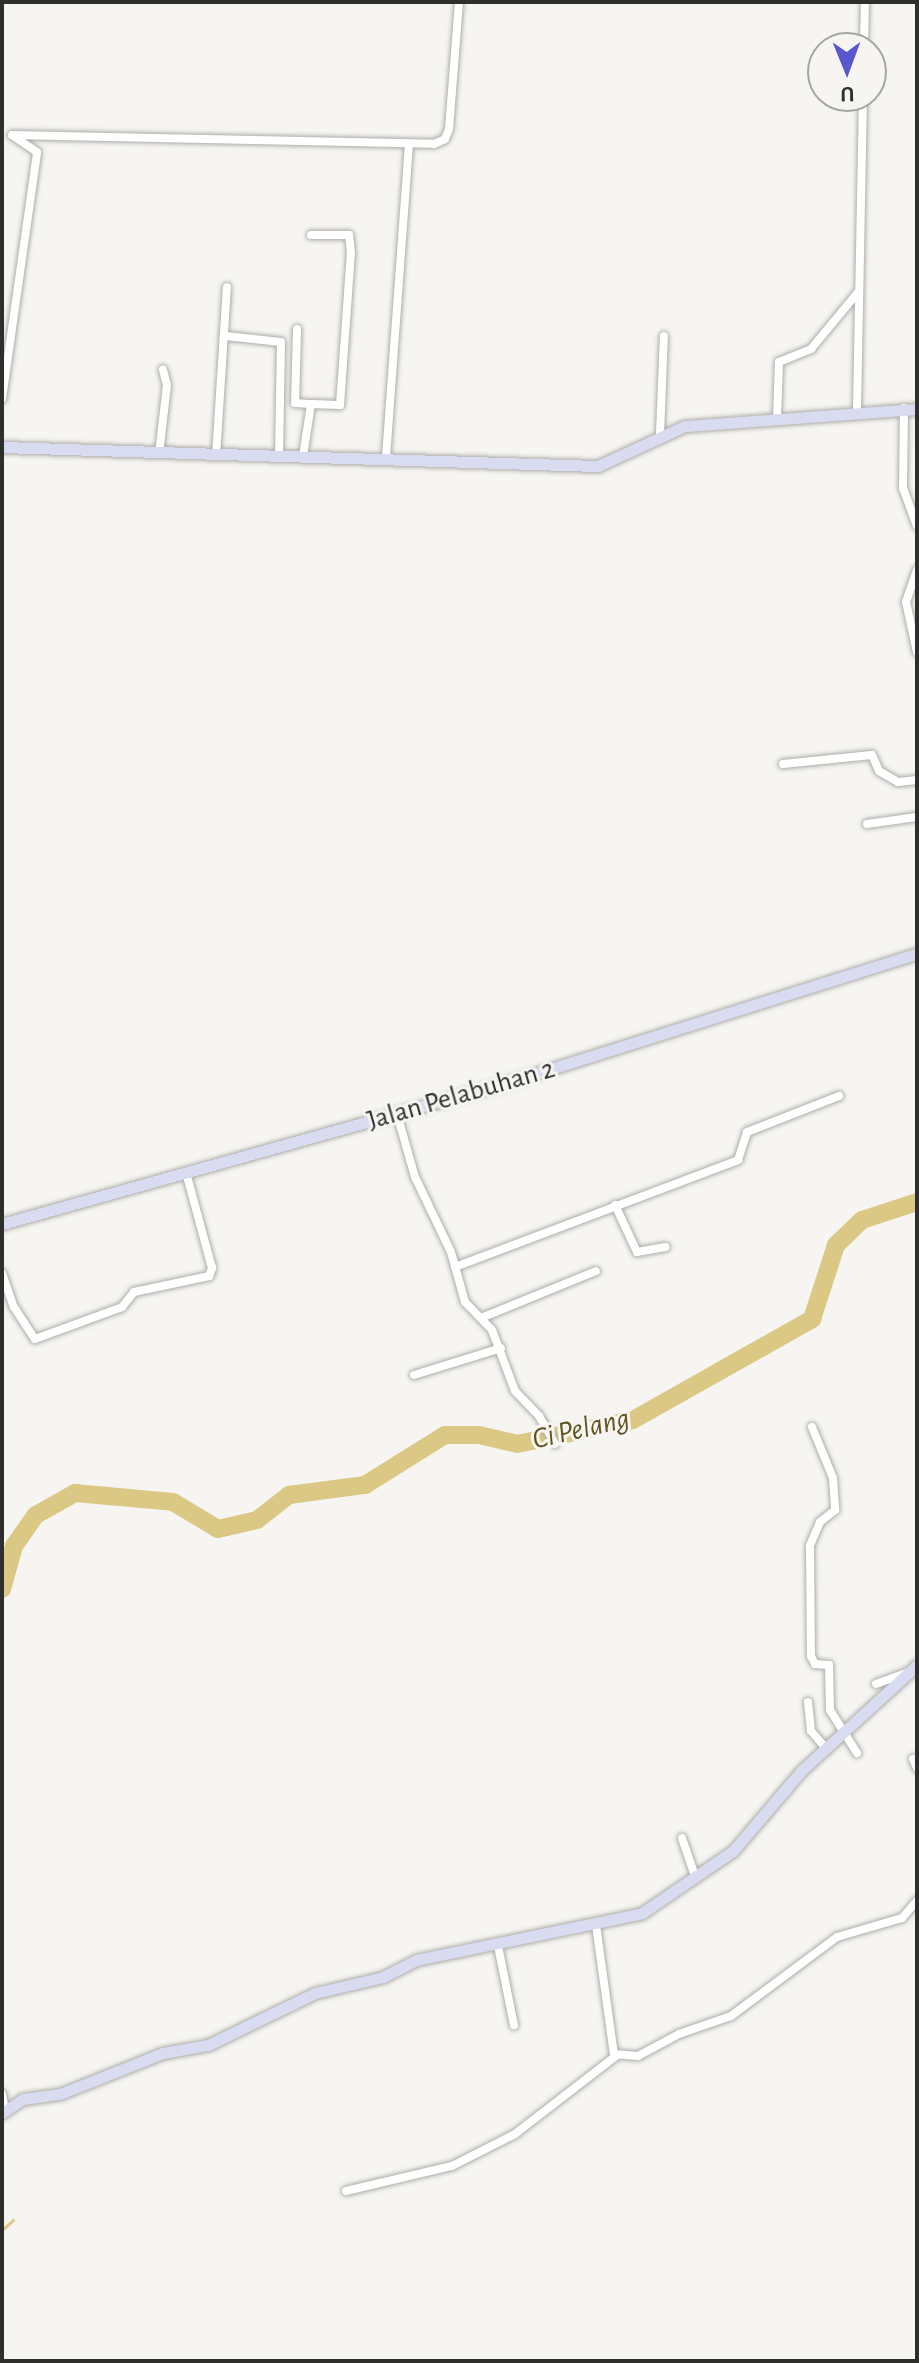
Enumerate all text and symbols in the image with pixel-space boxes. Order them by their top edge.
north arrow [807,32,887,112]
text: U [840,83,855,105]
street label: Jalan Pelabuhan 2 [363,1052,559,1138]
water label: Ci Pelang [529,1400,633,1458]

